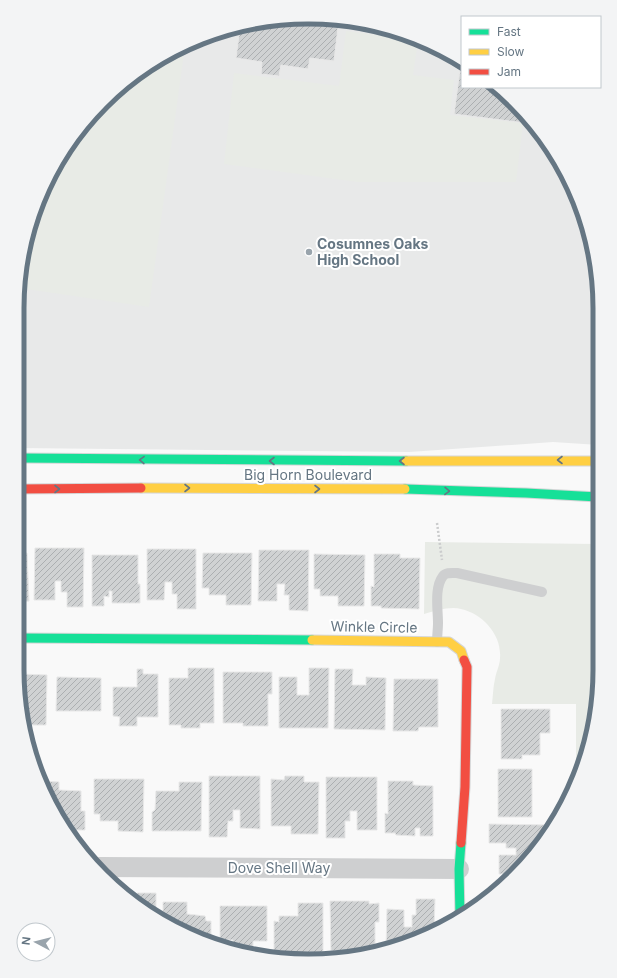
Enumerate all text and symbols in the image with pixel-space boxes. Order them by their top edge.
legend [461,16,601,88]
text: Fast [497,24,521,39]
text: Slow [497,44,525,59]
text: Jam [497,64,521,79]
place label: Cosumnes Oaks High School [317,235,429,268]
marker: Cosumnes Oaks High School [304,247,314,257]
one-way arrow [139,456,145,464]
one-way arrow [557,456,563,464]
one-way arrow [269,457,275,465]
one-way arrow [399,457,405,465]
street label: Big Horn Boulevard [244,466,372,483]
one-way arrow [184,484,190,492]
one-way arrow [54,485,60,493]
one-way arrow [314,485,320,493]
one-way arrow [444,487,450,495]
street label: Winkle Circle [330,617,418,636]
street label: Dove Shell Way [228,859,330,876]
north arrow [16,922,56,962]
text: N [19,936,34,946]

